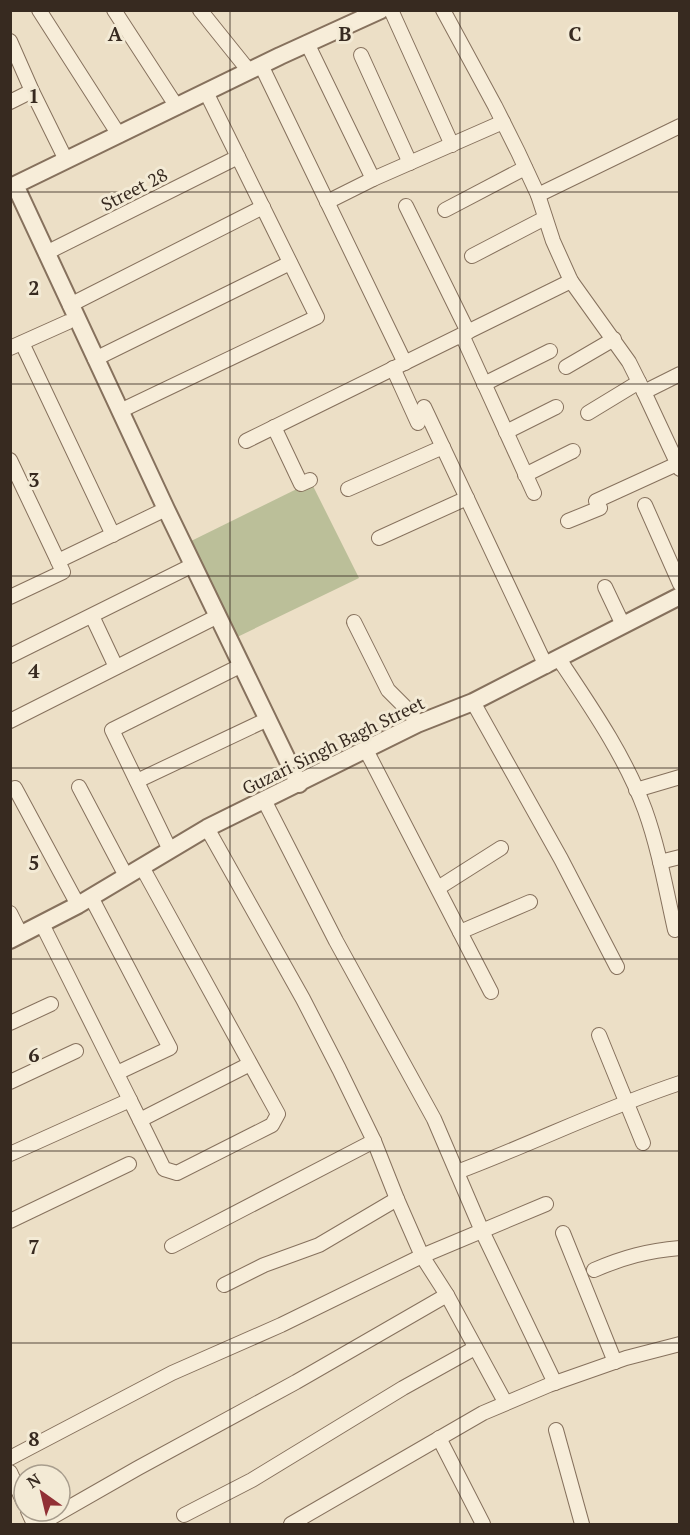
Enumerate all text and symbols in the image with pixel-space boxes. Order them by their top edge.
text: A [108,20,123,47]
text: B [339,20,352,47]
text: C [568,20,582,47]
text: 1 [28,82,40,109]
street label: Street 28 [97,162,171,216]
text: 2 [28,274,40,301]
text: 3 [28,466,40,493]
text: 4 [28,657,40,684]
street label: Guzari Singh Bagh Street [238,690,428,800]
text: 5 [28,849,40,876]
text: 6 [28,1041,40,1068]
text: 7 [28,1233,40,1260]
text: 8 [28,1425,40,1452]
north arrow [12,1463,72,1523]
text: N [22,1468,45,1493]

